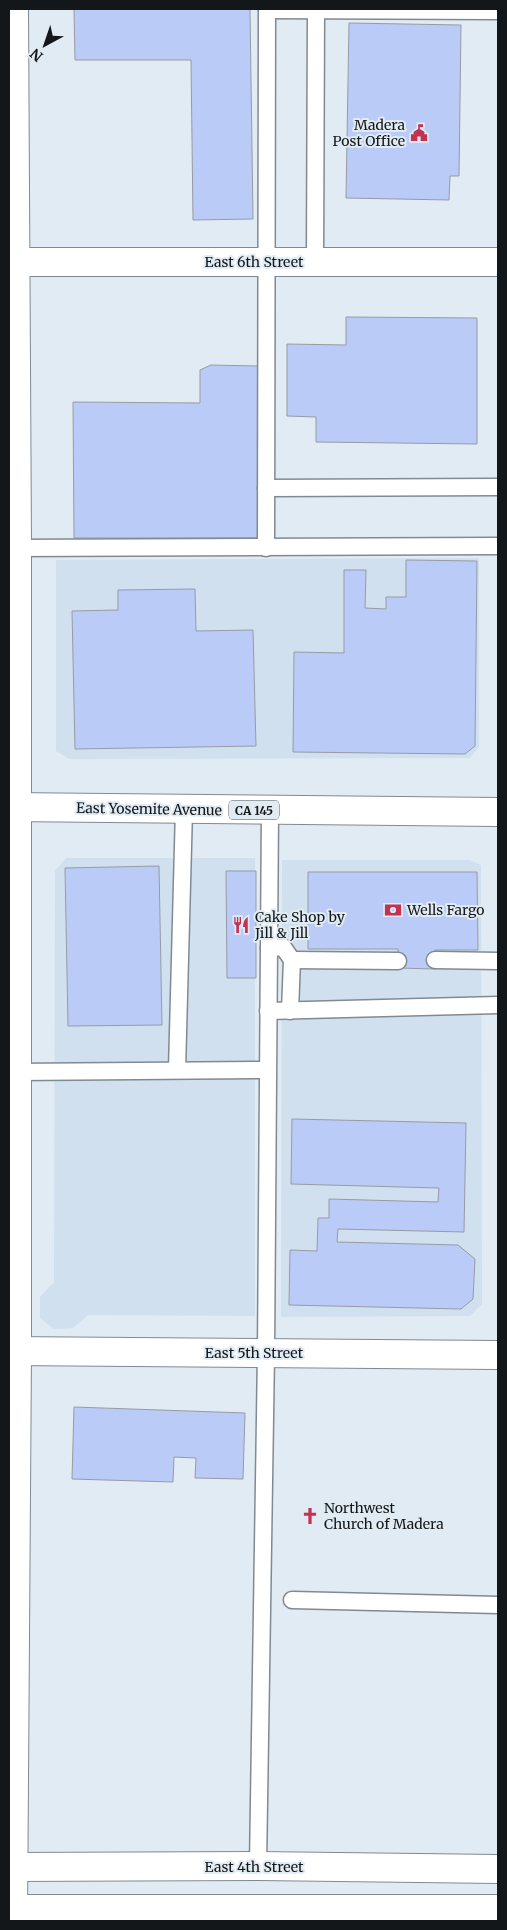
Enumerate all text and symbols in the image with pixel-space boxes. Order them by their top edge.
north arrow [20,20,70,70]
text: N [27,45,47,65]
place label: Madera Post Office [333,116,405,150]
public building icon: Madera Post Office [409,123,429,143]
street label: East 6th Street [205,253,304,271]
street label: East Yosemite Avenue [76,799,222,819]
road number: CA 145 [229,800,279,820]
bank icon: Wells Fargo [383,900,403,920]
place label: Wells Fargo [406,901,484,919]
place label: Cake Shop by Jill & Jill [254,908,346,942]
restaurant icon: Cake Shop by Jill & Jill [231,915,251,935]
street label: East 5th Street [205,1344,304,1362]
place label: Northwest Church of Madera [324,1499,444,1533]
church icon: Northwest Church of Madera [300,1506,320,1526]
street label: East 4th Street [205,1858,304,1876]

